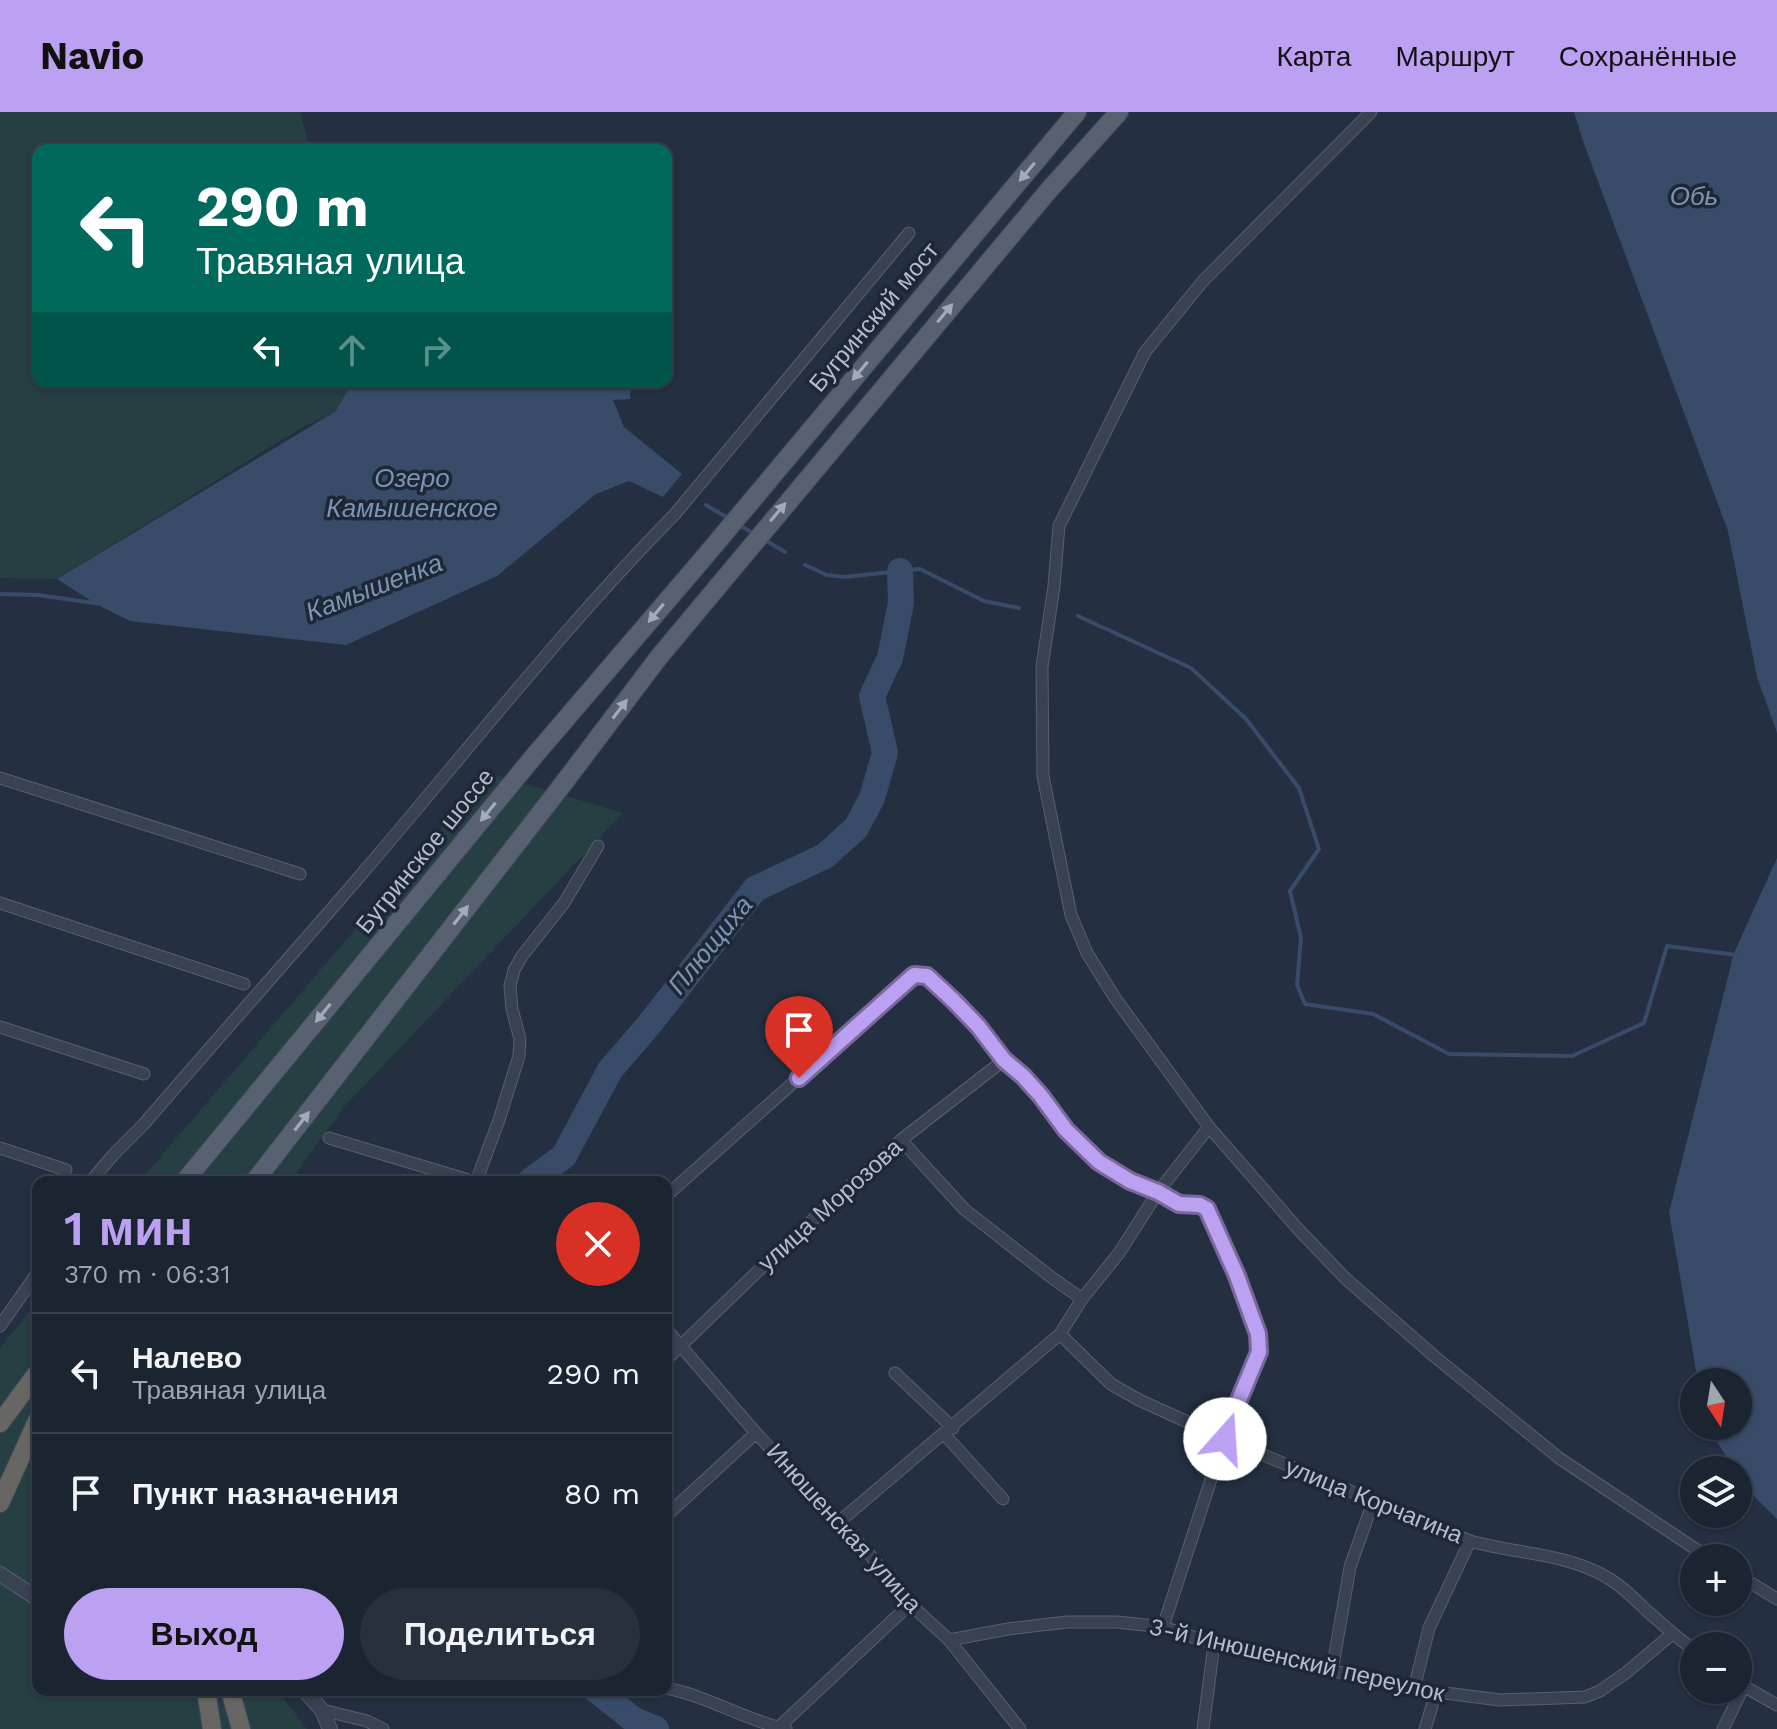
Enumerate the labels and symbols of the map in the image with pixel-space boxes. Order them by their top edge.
one-way arrow [1019,161,1036,181]
water label: Обь [1670,181,1718,211]
street label: Бугринский мост [803,237,945,397]
one-way arrow [936,303,953,323]
one-way arrow [852,361,869,381]
water label: Озеро Камышенское [326,463,498,523]
one-way arrow [769,502,786,522]
water label: Камышенка [301,547,447,627]
one-way arrow [648,602,665,622]
one-way arrow [611,699,627,719]
street label: Бугринское шоссе [350,763,500,939]
one-way arrow [481,802,497,822]
water label: Плющиха [662,890,758,1000]
one-way arrow [453,905,469,925]
pin [765,996,833,1078]
one-way arrow [315,1002,332,1022]
one-way arrow [293,1111,310,1131]
street label: улица Морозова [752,1133,908,1277]
north arrow [1680,1368,1752,1440]
position arrow [1183,1397,1267,1481]
street label: Инюшенская улица [761,1438,928,1619]
street label: улица Корчагина [1281,1453,1467,1550]
street label: 3-й Инюшенский переулок [1147,1612,1448,1708]

